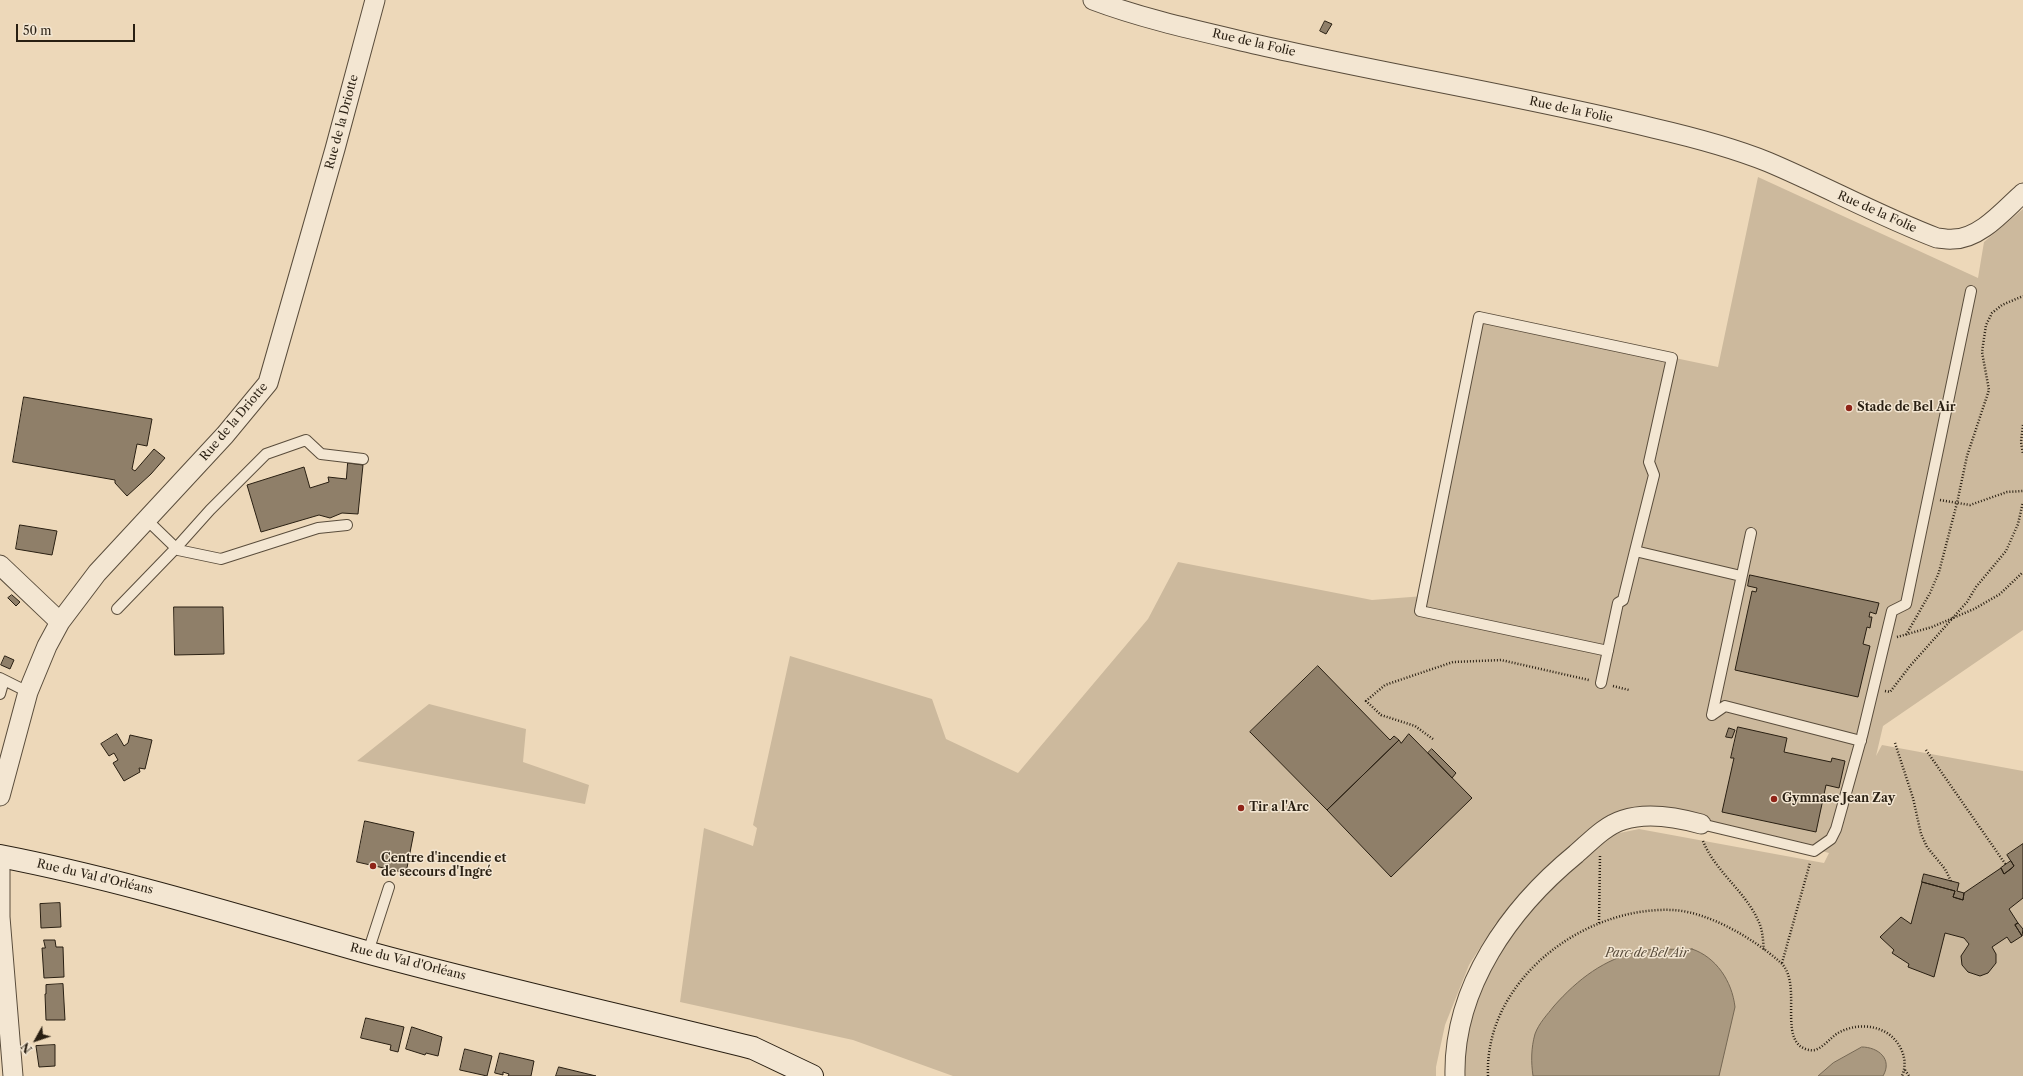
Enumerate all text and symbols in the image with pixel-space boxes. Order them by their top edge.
scale bar [18,16,137,42]
text: 50 m [23,23,52,38]
street label: Rue de la Folie [1211,26,1297,60]
street label: Rue de la Driotte [322,73,362,171]
street label: Rue de la Folie [1528,94,1614,126]
street label: Rue de la Folie [1835,188,1919,236]
street label: Rue de la Driotte [197,380,271,464]
place label: Stade de Bel Air [1857,401,1956,415]
marker: Stade de Bel Air [1844,403,1854,413]
place label: Gymnase Jean Zay [1782,792,1895,806]
marker: Gymnase Jean Zay [1769,794,1779,804]
place label: Tir a l'Arc [1249,801,1309,815]
marker: Tir a l'Arc [1236,803,1246,813]
place label: Centre d'incendie et de secours d'Ingré [381,852,506,880]
street label: Rue du Val d'Orléans [35,857,155,897]
marker: Centre d'incendie et de secours d'Ingré [368,861,378,871]
street label: Rue du Val d'Orléans [349,941,467,983]
park label: Parc de Bel Air [1605,947,1689,961]
north arrow [16,1020,56,1060]
text: N [18,1040,35,1056]

